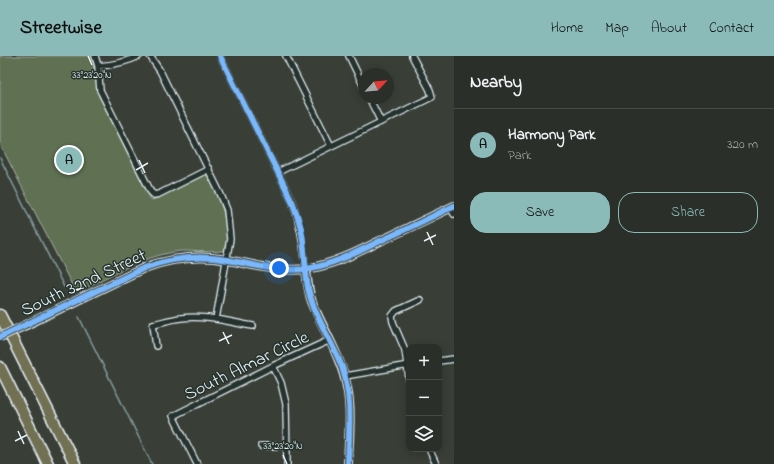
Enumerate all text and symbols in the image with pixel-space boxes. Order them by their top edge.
text: Streetwise [20,15,102,42]
text: Home [551,18,583,39]
text: Map [605,18,629,39]
text: About [651,18,687,39]
text: Contact [709,18,754,39]
text: 33°23'20"N [72,68,112,83]
north arrow [358,68,394,104]
text: Nearby [470,70,522,95]
text: Harmony Park [508,124,596,146]
text: A [479,135,487,154]
text: 320 m [727,135,758,154]
pin: A [56,145,82,175]
text: Park [508,146,532,165]
button: Save [470,192,610,233]
button: Share [618,192,758,233]
street label: South 32nd Street [17,243,151,324]
your location [269,258,289,278]
street label: South Almar Circle [180,325,314,408]
map controls [406,344,442,452]
button: + [406,344,442,380]
button: − [406,380,442,416]
button: layers [406,416,442,452]
text: 33°23'20"N [263,439,303,454]

